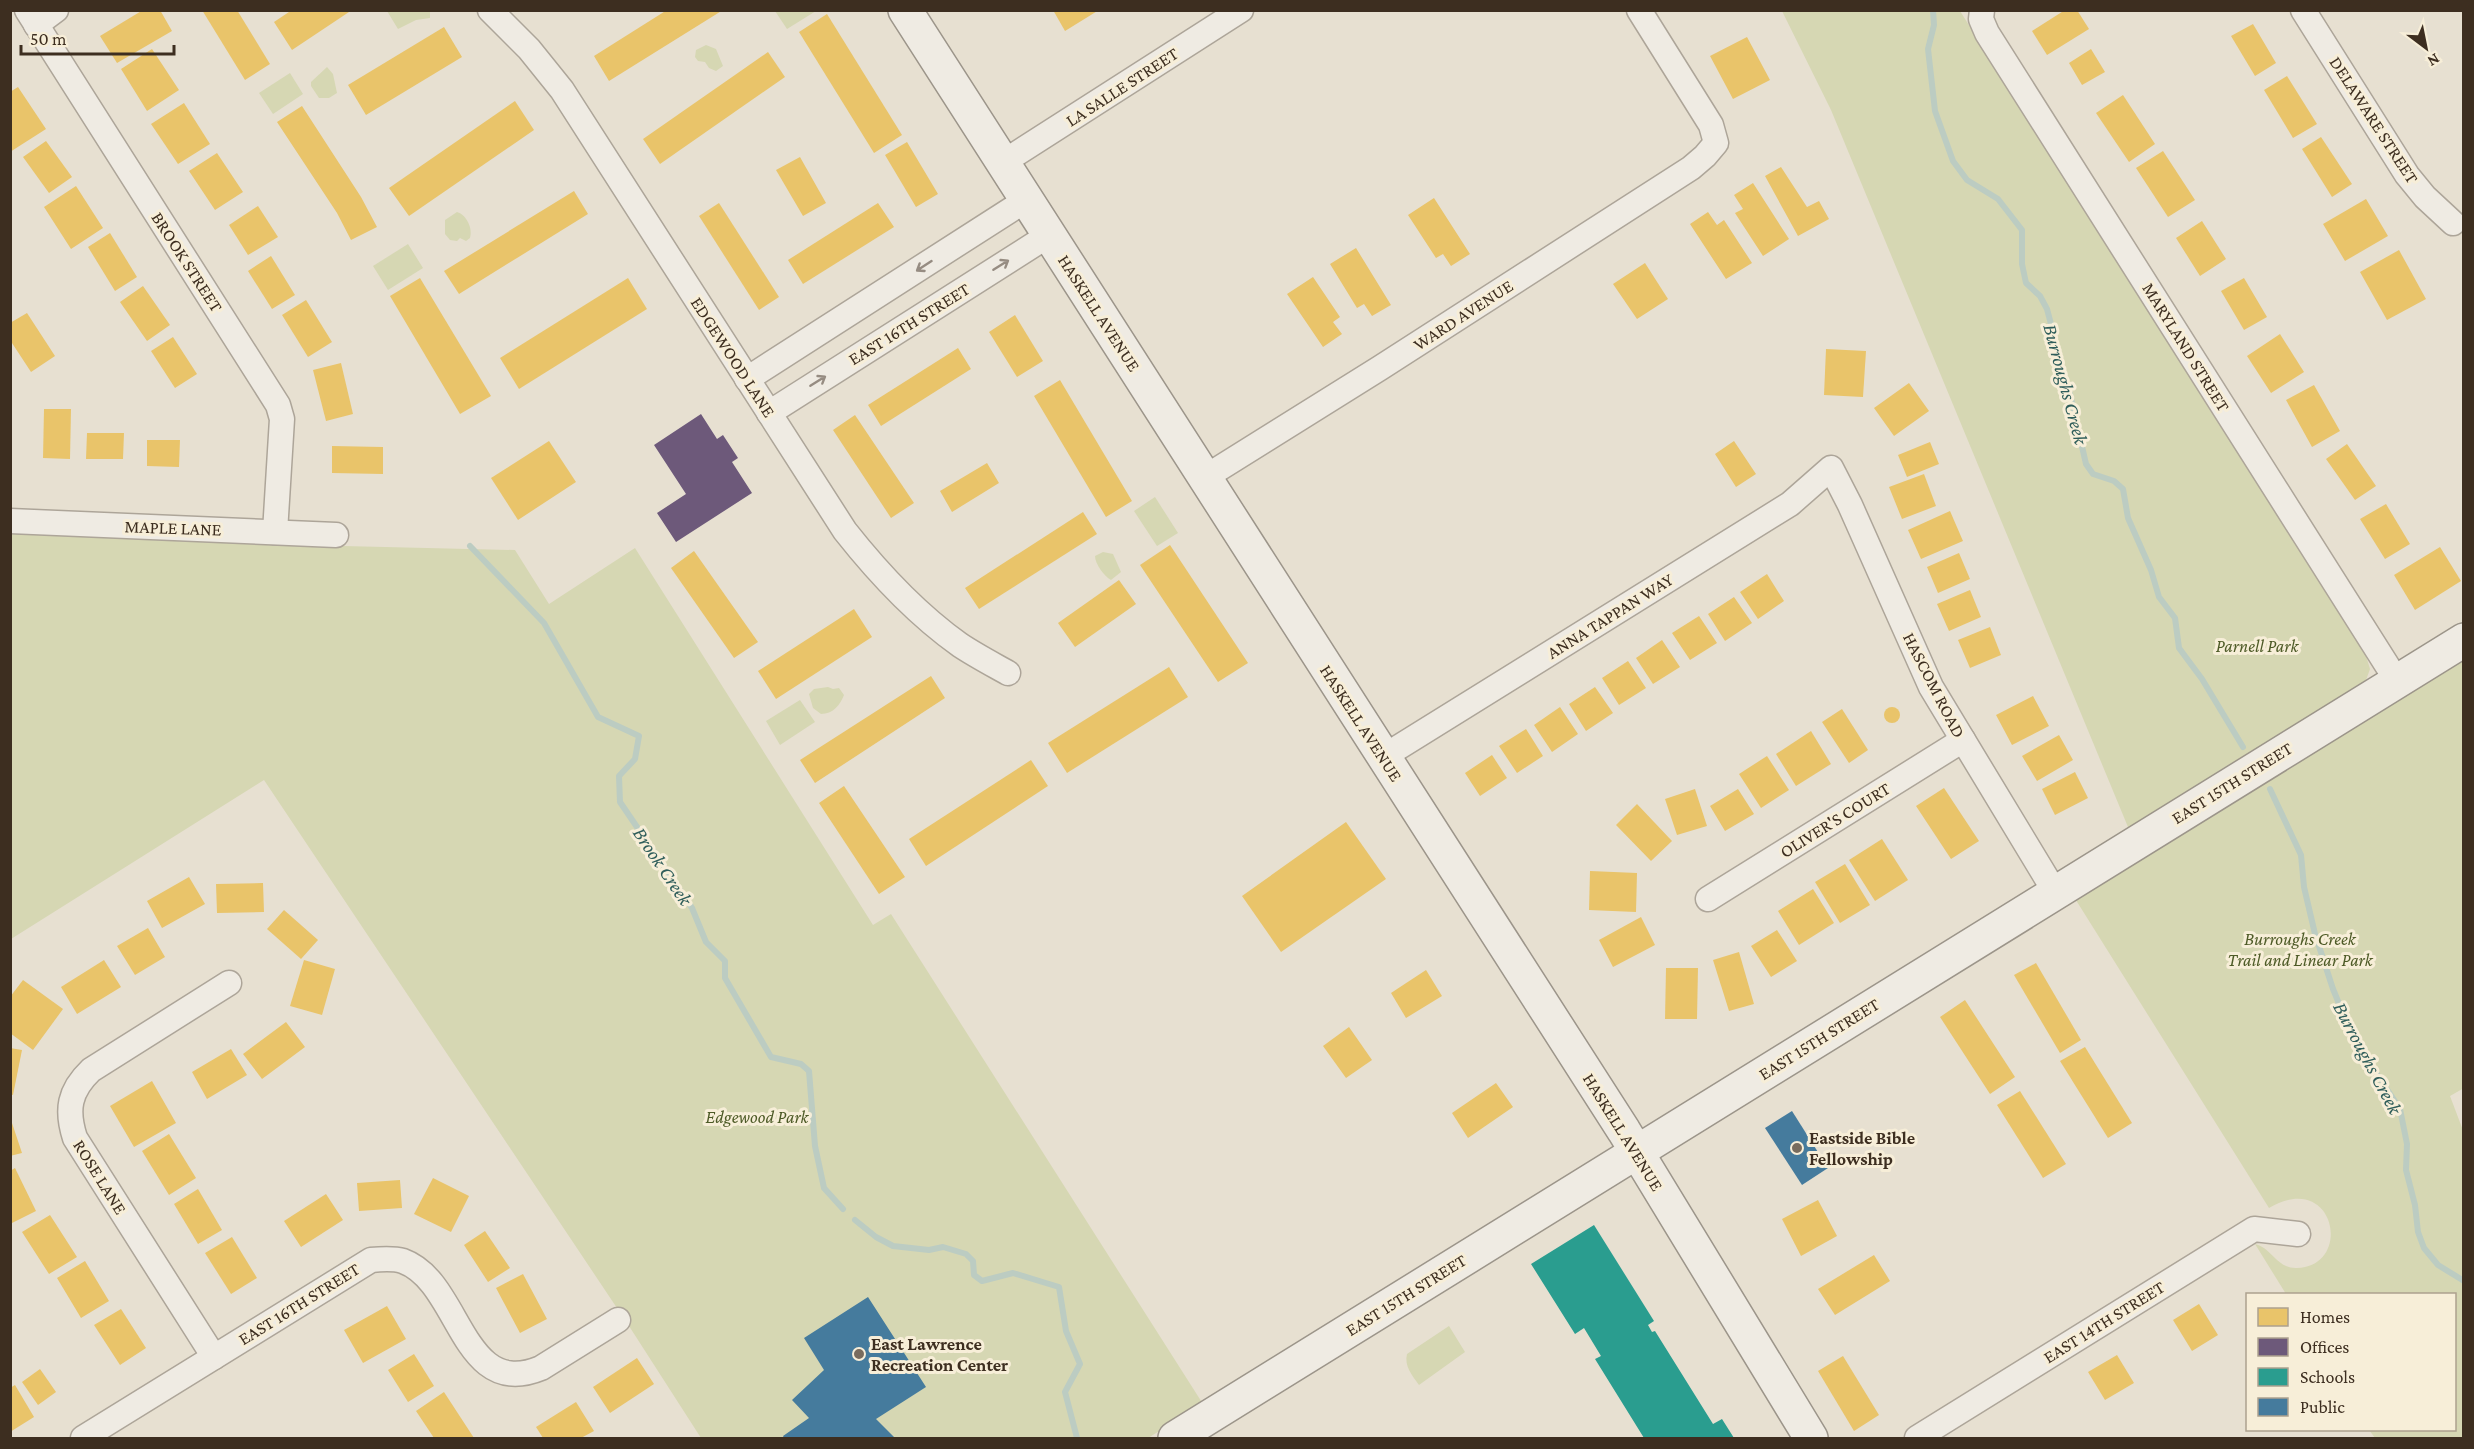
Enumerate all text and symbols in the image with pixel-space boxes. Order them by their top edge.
scale bar [21,18,174,56]
north arrow [2396,18,2456,78]
text: 50 m [30,29,67,49]
street label: LA SALLE STREET [1062,43,1182,131]
text: N [2424,50,2443,70]
street label: DELAWARE STREET [2326,53,2423,187]
street label: BROOK STREET [147,208,227,316]
street label: HASKELL AVENUE [1054,251,1144,375]
one-way arrow [992,259,1009,271]
one-way arrow [916,260,933,272]
street label: WARD AVENUE [1409,275,1517,355]
street label: EAST 16TH STREET [845,279,973,369]
street label: MARYLAND STREET [2138,279,2234,415]
street label: EDGEWOOD LANE [687,293,779,421]
water label: Burroughs Creek [2038,321,2093,448]
one-way arrow [810,375,827,388]
street label: MAPLE LANE [124,516,222,540]
street label: ANNA TAPPAN WAY [1543,569,1677,663]
street label: HASCOM ROAD [1899,629,1969,741]
park label: Parnell Park [2216,636,2299,656]
street label: HASKELL AVENUE [1316,661,1406,785]
street label: EAST 15TH STREET [2168,738,2296,828]
street label: OLIVER'S COURT [1776,778,1894,862]
water label: Brook Creek [629,823,698,910]
park label: Burroughs Creek Trail and Linear Park [2227,929,2374,970]
street label: EAST 15TH STREET [1755,994,1883,1084]
water label: Burroughs Creek [2328,998,2407,1119]
street label: HASKELL AVENUE [1579,1069,1667,1195]
park label: Edgewood Park [706,1107,810,1127]
place label: Eastside Bible Fellowship [1809,1128,1915,1169]
street label: ROSE LANE [69,1136,131,1218]
marker: Eastside Bible Fellowship [1790,1141,1804,1155]
street label: EAST 15TH STREET [1342,1250,1470,1340]
street label: EAST 16TH STREET [235,1259,363,1349]
street label: EAST 14TH STREET [2040,1277,2168,1367]
legend [2246,1293,2456,1431]
text: Homes [2300,1307,2350,1327]
place label: East Lawrence Recreation Center [871,1334,1008,1375]
text: Offices [2300,1337,2349,1357]
marker: East Lawrence Recreation Center [852,1347,866,1361]
text: Schools [2300,1367,2355,1387]
text: Public [2300,1397,2345,1417]

